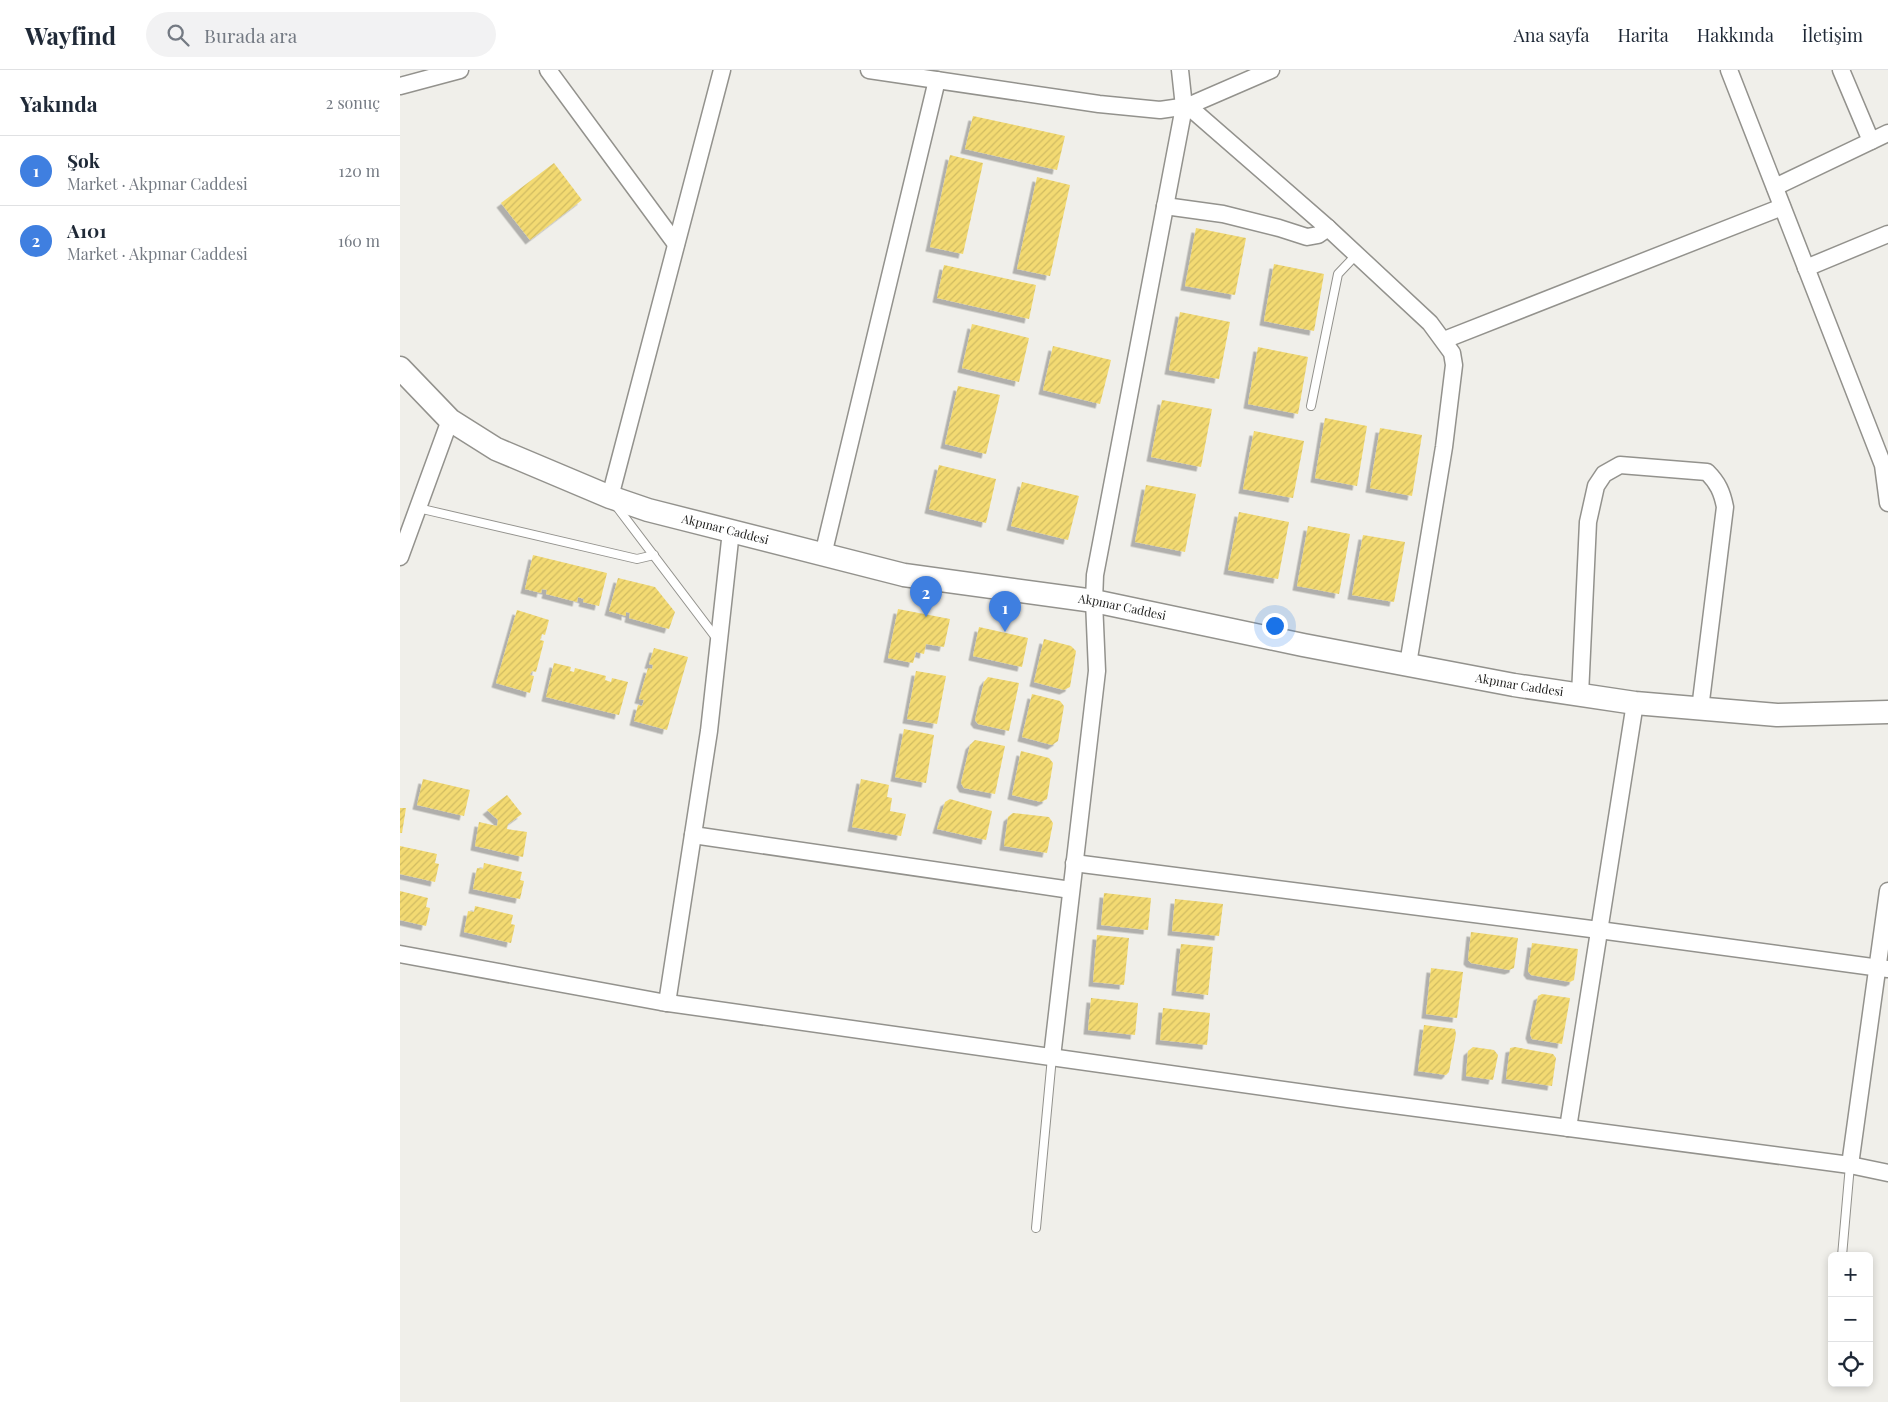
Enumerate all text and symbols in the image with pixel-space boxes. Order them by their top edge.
search box [146,12,496,57]
text: Wayfind [25,19,116,51]
icon: search [164,21,192,49]
text: Burada ara [204,22,297,48]
text: Ana sayfa [1513,23,1590,47]
text: Harita [1618,23,1669,47]
text: Hakkında [1697,23,1774,47]
text: İletişim [1802,23,1863,47]
text: Yakında [20,89,98,117]
text: 2 sonuç [326,92,380,113]
text: Şok [67,147,100,173]
text: 1 [33,160,39,181]
text: 120 m [339,160,380,181]
text: Market · Akpınar Caddesi [67,173,248,194]
text: A101 [67,217,106,243]
text: 2 [32,230,40,251]
text: 160 m [338,230,380,251]
text: Market · Akpınar Caddesi [67,243,248,264]
street label: Akpınar Caddesi [679,510,771,547]
pin: 2 [910,576,942,617]
street label: Akpınar Caddesi [1076,590,1168,623]
pin: 1 [989,591,1021,632]
your location [1262,613,1288,639]
street label: Akpınar Caddesi [1473,669,1565,699]
map controls [1828,1252,1873,1387]
button: + [1828,1252,1873,1297]
button: − [1828,1297,1873,1342]
button: locate [1828,1342,1873,1387]

